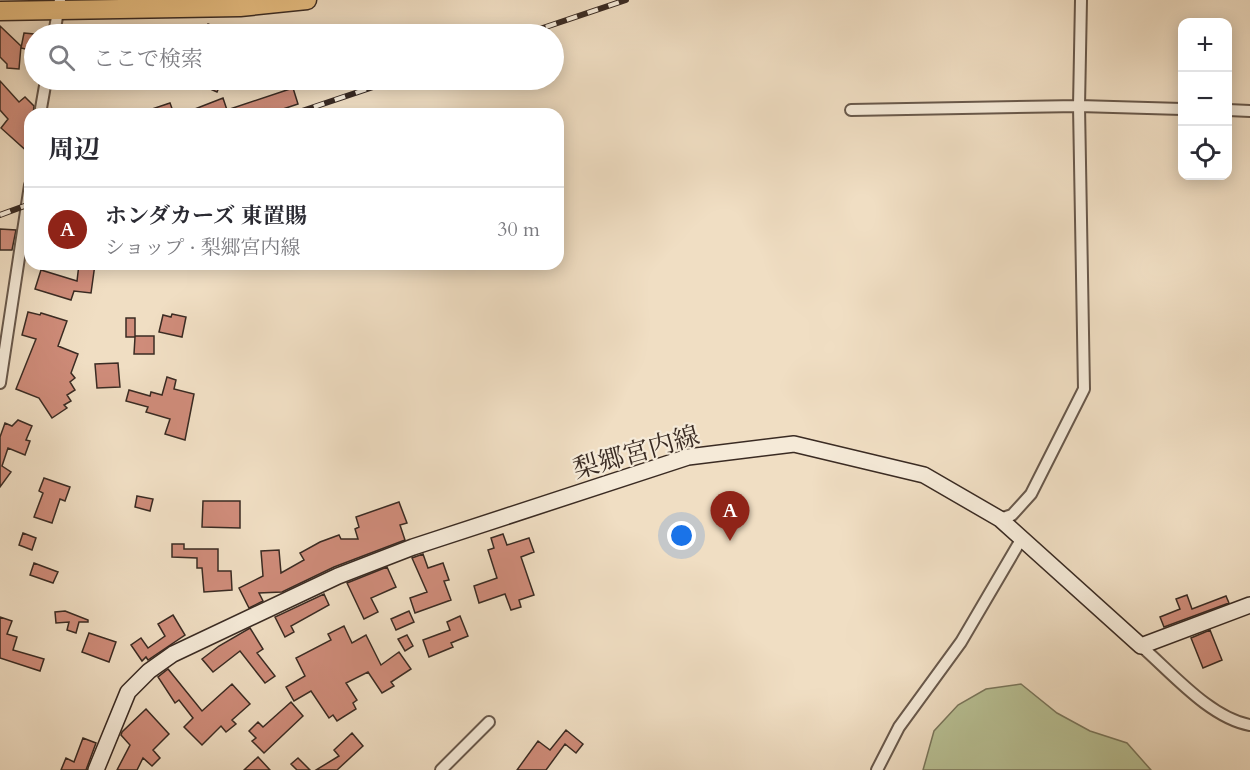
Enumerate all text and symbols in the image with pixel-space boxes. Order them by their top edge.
map controls [1178,18,1232,180]
button: + [1178,18,1232,72]
search box [24,24,564,90]
icon: search [45,41,78,74]
text: ここで検索 [93,44,203,74]
button: − [1178,72,1232,126]
button: locate [1178,126,1232,180]
text: 周辺 [48,132,100,167]
text: ホンダカーズ 東置賜 [105,201,307,231]
text: A [60,216,75,243]
text: 30 m [497,216,540,243]
text: ショップ · 梨郷宮内線 [105,234,300,261]
street label: 梨郷宮内線 [569,418,703,487]
pin: A [710,492,750,541]
your location [667,521,696,550]

